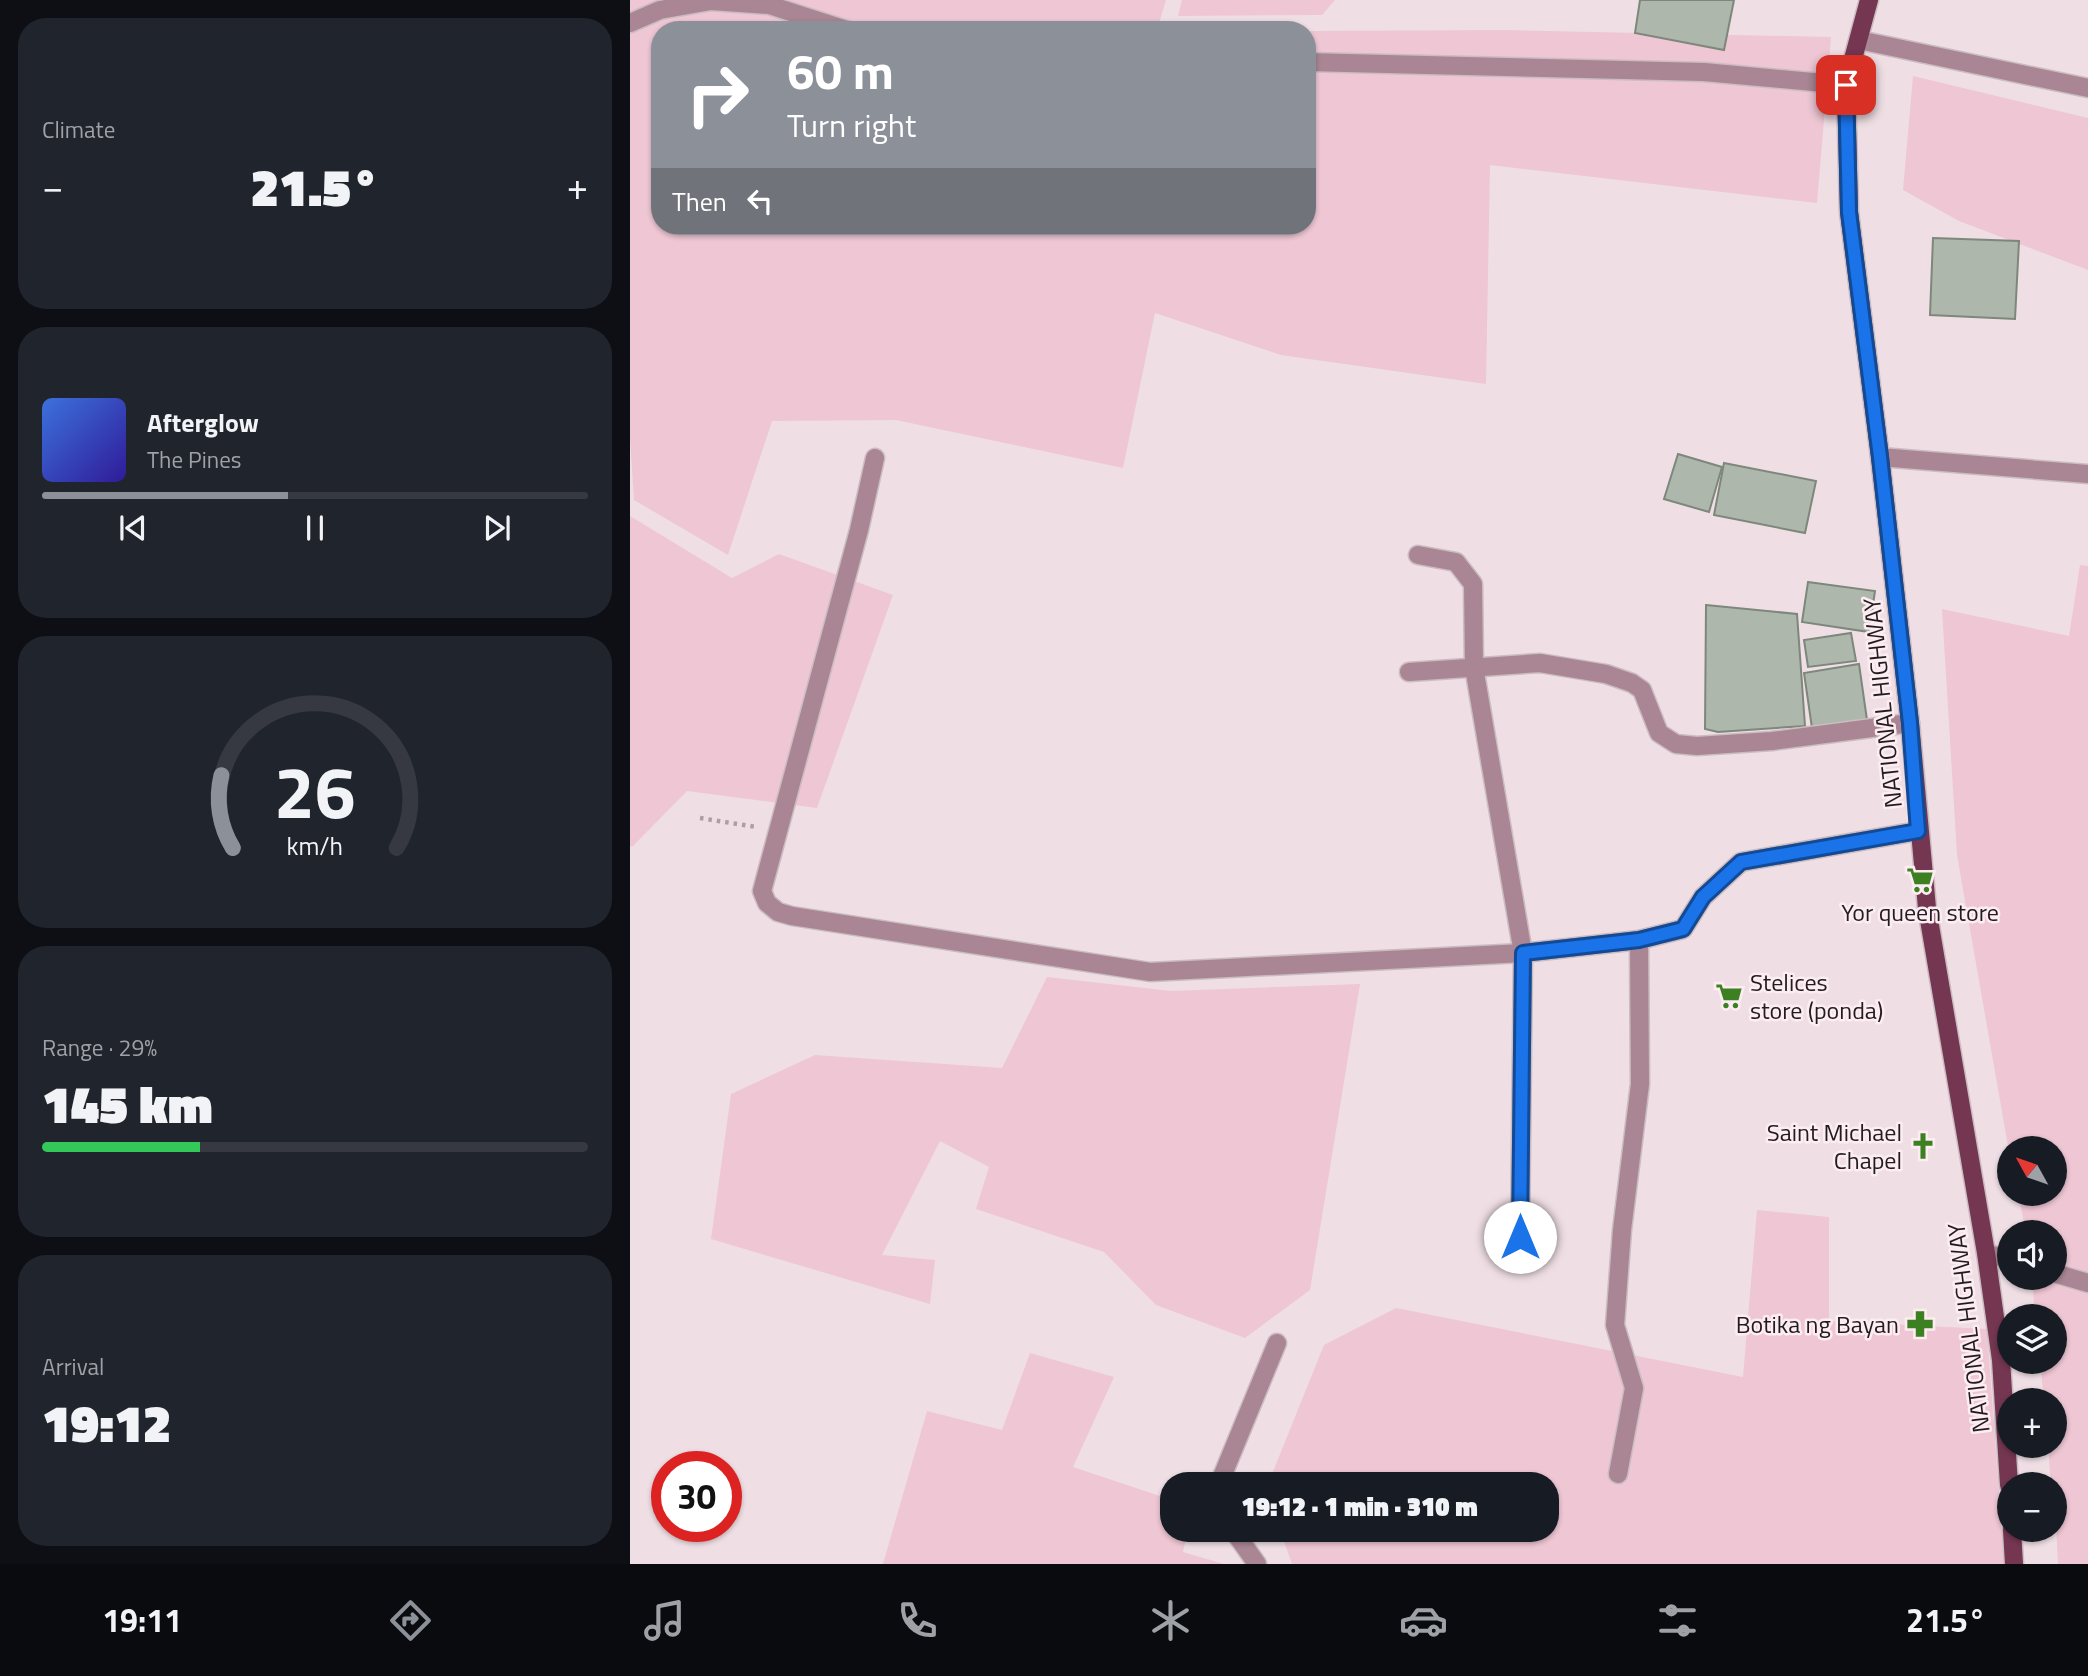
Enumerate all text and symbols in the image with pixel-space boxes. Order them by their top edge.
text: 60 m [787,33,894,108]
icon: right [672,49,763,140]
pin [1816,55,1876,115]
icon: arrive [1827,66,1865,104]
text: Turn right [787,101,916,149]
text: Climate [42,112,115,147]
text: 21.5° [250,147,380,226]
text: − [42,157,63,215]
text: + [567,157,588,215]
text: Then [672,182,727,221]
icon: left [741,182,779,220]
text: Afterglow [147,403,259,442]
text: The Pines [147,442,241,477]
icon: previous [114,509,152,547]
icon: pause [296,509,334,547]
icon: next [478,509,516,547]
street label: NATIONAL HIGHWAY [1853,596,1911,810]
text: 26 [274,736,356,846]
text: km/h [287,827,343,865]
supermarket icon: Yor queen store [1905,865,1935,895]
place label: Yor queen store [1841,894,1999,930]
place label: Stelices store (ponda) [1750,964,1883,1028]
supermarket icon: Stelices store (ponda) [1714,981,1744,1011]
text: Range · 29% [42,1030,157,1065]
text: 145 km [42,1064,213,1143]
place label: Saint Michael Chapel [1767,1114,1902,1178]
church icon: Saint Michael Chapel [1908,1131,1938,1161]
north arrow [1997,1136,2067,1206]
map controls [1997,1136,2067,1542]
position arrow [1483,1200,1557,1274]
button: sound [1997,1220,2067,1290]
street label: NATIONAL HIGHWAY [1937,1221,1999,1435]
button: layers [1997,1304,2067,1374]
place label: Botika ng Bayan [1736,1306,1899,1342]
pharmacy icon: Botika ng Bayan [1905,1309,1935,1339]
text: Arrival [42,1349,104,1384]
text: 19:12 [42,1383,171,1462]
button: + [1997,1388,2067,1458]
speed limit sign: 30 [651,1451,742,1542]
button: − [1997,1472,2067,1542]
text: 19:12 · 1 min · 310 m [1241,1487,1478,1526]
text: 19:11 [102,1596,182,1644]
icon: directions [386,1596,435,1645]
icon: music [640,1596,689,1645]
icon: phone [893,1596,942,1645]
icon: climate [1146,1596,1195,1645]
icon: car [1399,1596,1448,1645]
icon: filters [1653,1596,1702,1645]
text: 21.5° [1906,1596,1986,1644]

